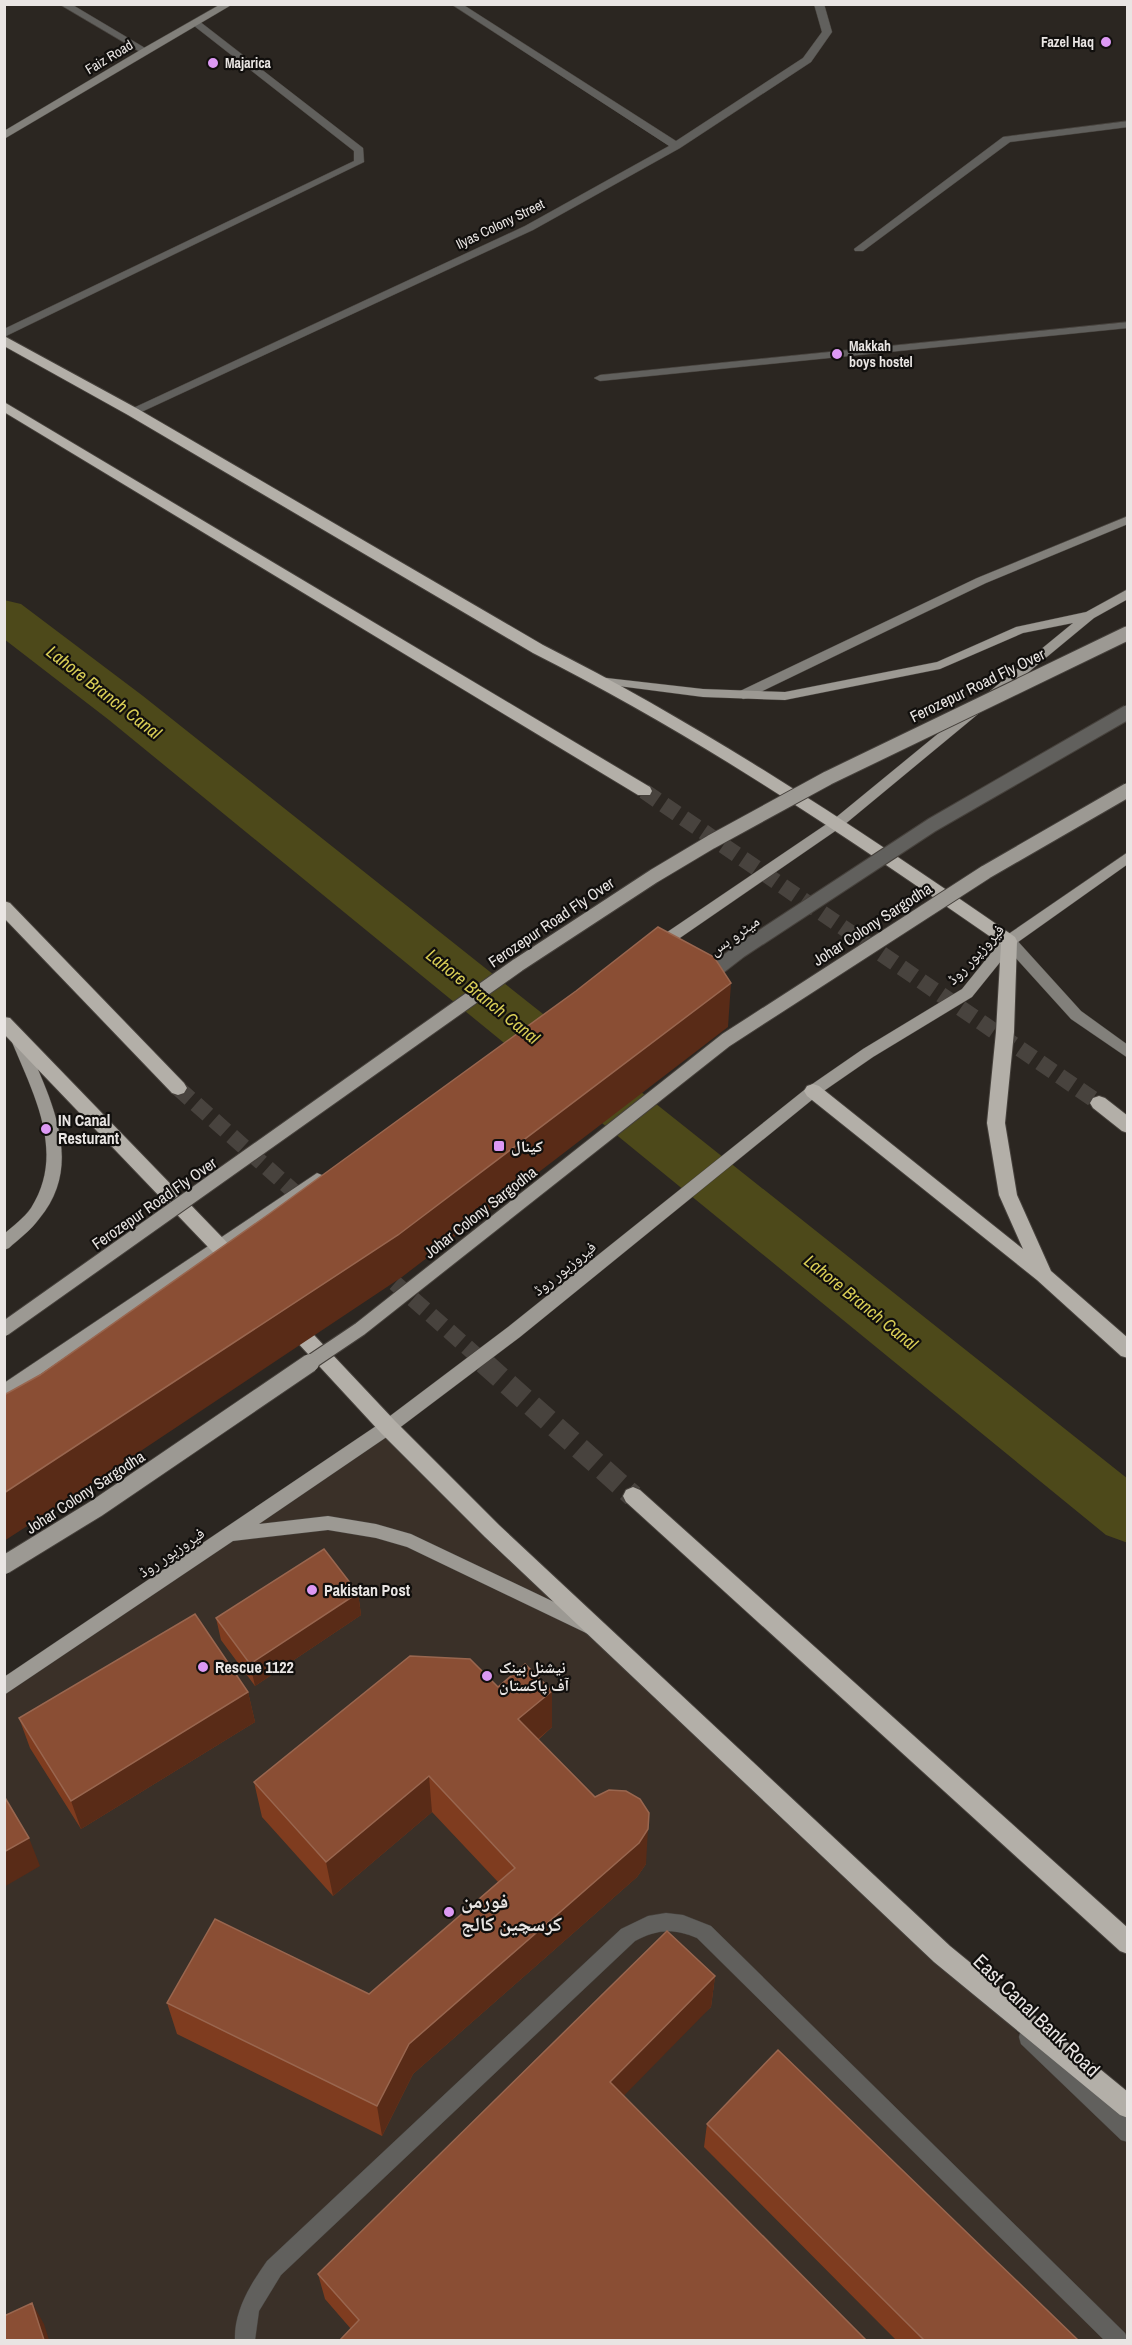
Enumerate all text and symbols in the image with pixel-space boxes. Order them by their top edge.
place label: Fazel Haq [1041,33,1094,51]
marker: Fazel Haq [1099,35,1113,49]
street label: Faiz Road [82,36,136,78]
place label: Majarica [225,54,272,72]
marker: Majarica [206,56,220,70]
street label: Ilyas Colony Street [453,195,547,253]
place label: Makkah boys hostel [849,337,913,371]
marker: Makkah boys hostel [830,347,844,361]
water label: Lahore Branch Canal [41,639,167,745]
street label: Ferozepur Road Fly Over [906,643,1049,727]
street label: Ferozepur Road Fly Over [484,871,619,972]
street label: Johar Colony Sargodha [808,877,936,971]
street label: میٹرو بس [704,910,764,960]
street label: فیروزپور روڈ [941,919,1009,989]
water label: Lahore Branch Canal [421,942,546,1050]
place label: IN Canal Resturant [58,1109,120,1149]
marker: IN Canal Resturant [39,1122,53,1136]
place label: کینال [511,1135,543,1157]
marker: کینال [492,1139,506,1153]
street label: Ferozepur Road Fly Over [87,1151,221,1254]
street label: Johar Colony Sargodha [419,1160,542,1263]
street label: فیروزپور روڈ [528,1236,600,1300]
water label: Lahore Branch Canal [799,1248,924,1356]
street label: Johar Colony Sargodha [21,1445,149,1539]
street label: فیروزپور روڈ [133,1522,209,1582]
place label: Pakistan Post [324,1579,411,1601]
marker: Pakistan Post [305,1583,319,1597]
place label: Rescue 1122 [215,1656,294,1678]
place label: نیشنل بینک آف پاکستان [499,1656,570,1696]
marker: Rescue 1122 [196,1660,210,1674]
marker: نیشنل بینک آف پاکستان [480,1669,494,1683]
place label: فورمن کرسچین کالج [461,1887,562,1937]
marker: فورمن کرسچین کالج [442,1905,456,1919]
street label: East Canal Bank Road [968,1948,1106,2082]

